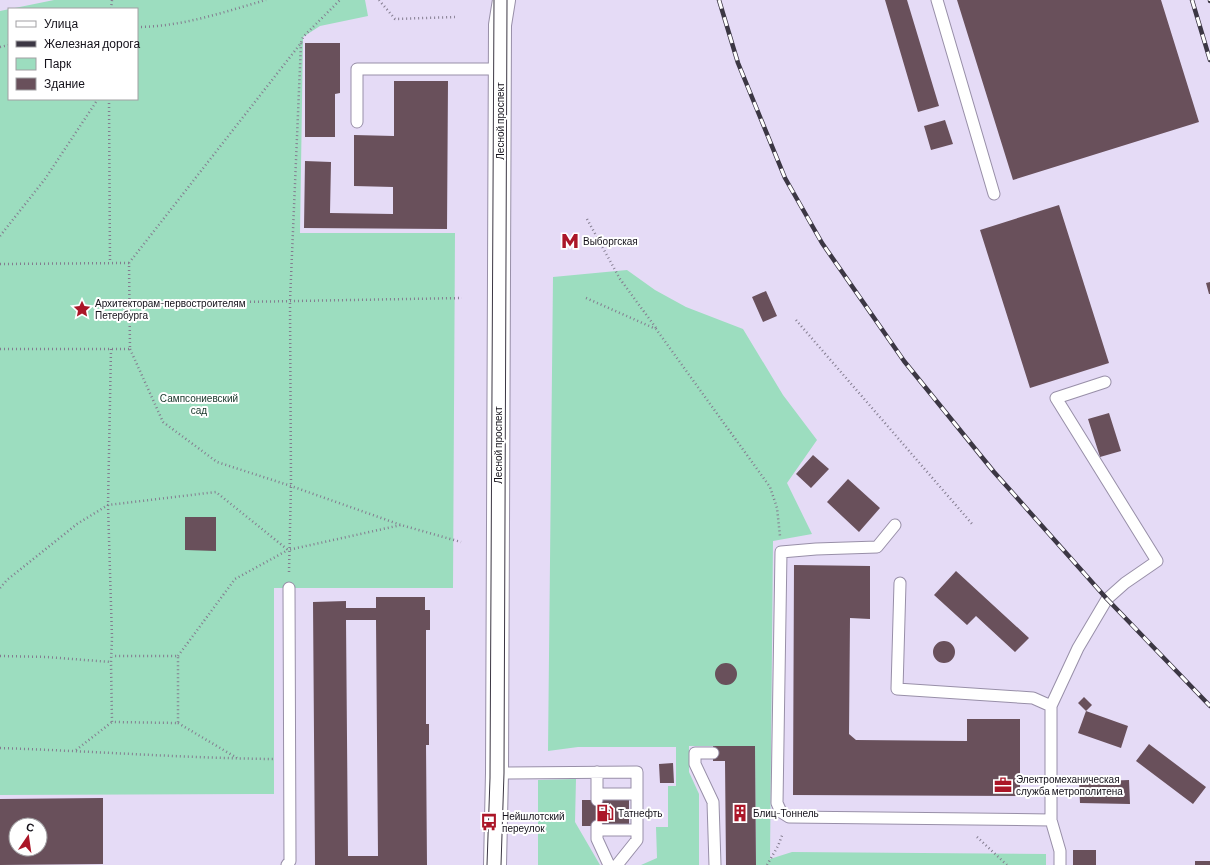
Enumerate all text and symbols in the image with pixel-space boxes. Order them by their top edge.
legend [8,8,138,100]
text: Улица [44,16,78,31]
text: Железная дорога [44,36,140,51]
text: Парк [44,56,72,71]
text: Здание [44,76,85,91]
street label: Лесной проспект [494,82,506,160]
metro station icon: Выборгская [560,231,580,251]
place label: Выборгская [583,235,638,247]
place label: Архитекторам-первостроителям Петербурга [95,297,246,321]
place icon: Архитекторам-первостроителям Петербурга [72,299,92,319]
park label: Сампсониевский сад [160,392,238,416]
street label: Лесной проспект [492,406,504,484]
place label: Электромеханическая служба метрополитена [1016,773,1123,797]
office icon: Электромеханическая служба метрополитена [993,775,1013,795]
fuel station icon: Татнефть [595,803,615,823]
building icon: Блиц-Тоннель [730,803,750,823]
place label: Татнефть [618,807,662,819]
place label: Блиц-Тоннель [753,807,819,819]
place label: Нейшлотский переулок [502,810,565,834]
bus stop icon: Нейшлотский переулок [479,812,499,832]
north arrow [8,817,48,857]
text: С [25,820,36,834]

